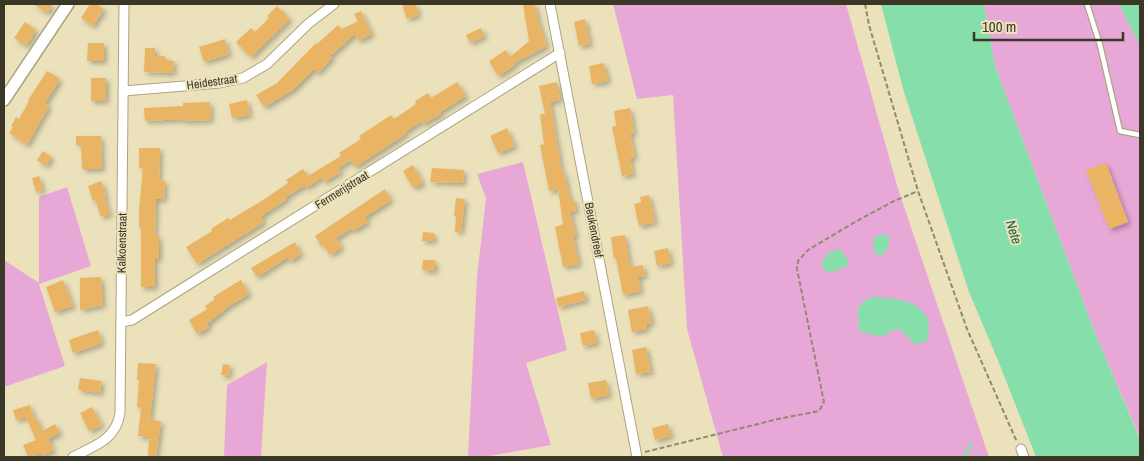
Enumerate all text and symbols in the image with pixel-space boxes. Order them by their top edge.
scale bar [974,10,1123,42]
text: 100 m [982,16,1016,37]
street label: Heidestraat [186,71,239,93]
street label: Fermerijstraat [312,167,372,213]
street label: Beukendreef [581,201,607,259]
street label: Kalkoenstraat [113,213,131,273]
water label: Nete [1002,218,1026,246]

